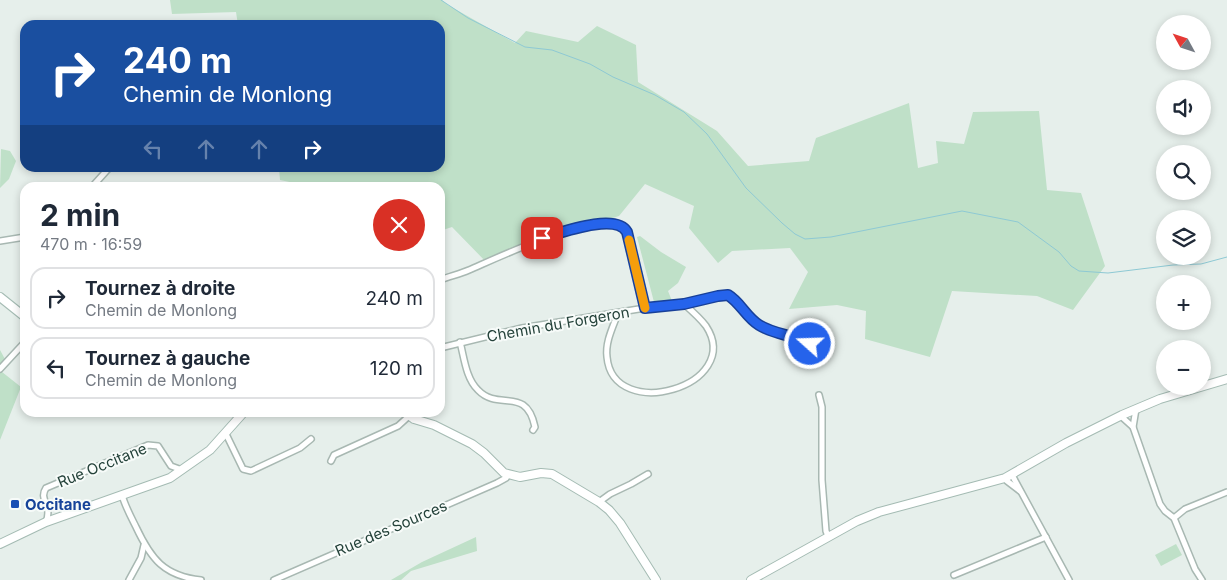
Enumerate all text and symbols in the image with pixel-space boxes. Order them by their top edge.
north arrow [1156,15,1211,70]
map controls [1156,15,1211,395]
text: 240 m [123,39,232,81]
icon: right [40,40,105,105]
button: sound [1156,80,1211,135]
text: Chemin de Monlong [123,81,332,107]
icon: left [139,135,167,163]
icon: ahead [192,135,220,163]
icon: ahead [245,135,273,163]
icon: right [298,135,326,163]
button: search [1156,145,1211,200]
text: 2 min [40,197,120,233]
button: close [373,199,425,251]
button: layers [1156,210,1211,265]
pin [521,217,563,259]
icon: arrive [528,224,556,252]
text: 470 m · 16:59 [40,234,142,254]
button: + [1156,275,1211,330]
text: Tournez à droite [85,277,235,300]
icon: right [42,284,70,312]
text: 240 m [365,287,423,310]
text: Chemin de Monlong [85,300,237,320]
street label: Chemin du Forgeron [485,302,631,346]
position arrow [783,317,835,369]
button: − [1156,340,1211,395]
text: Tournez à gauche [85,347,250,370]
icon: left [42,354,70,382]
text: 120 m [370,357,423,380]
text: Chemin de Monlong [85,370,237,390]
street label: Rue Occitane [55,438,149,492]
place label: Occitane [25,495,91,514]
street label: Rue des Sources [332,496,450,560]
marker: Occitane [9,498,21,510]

